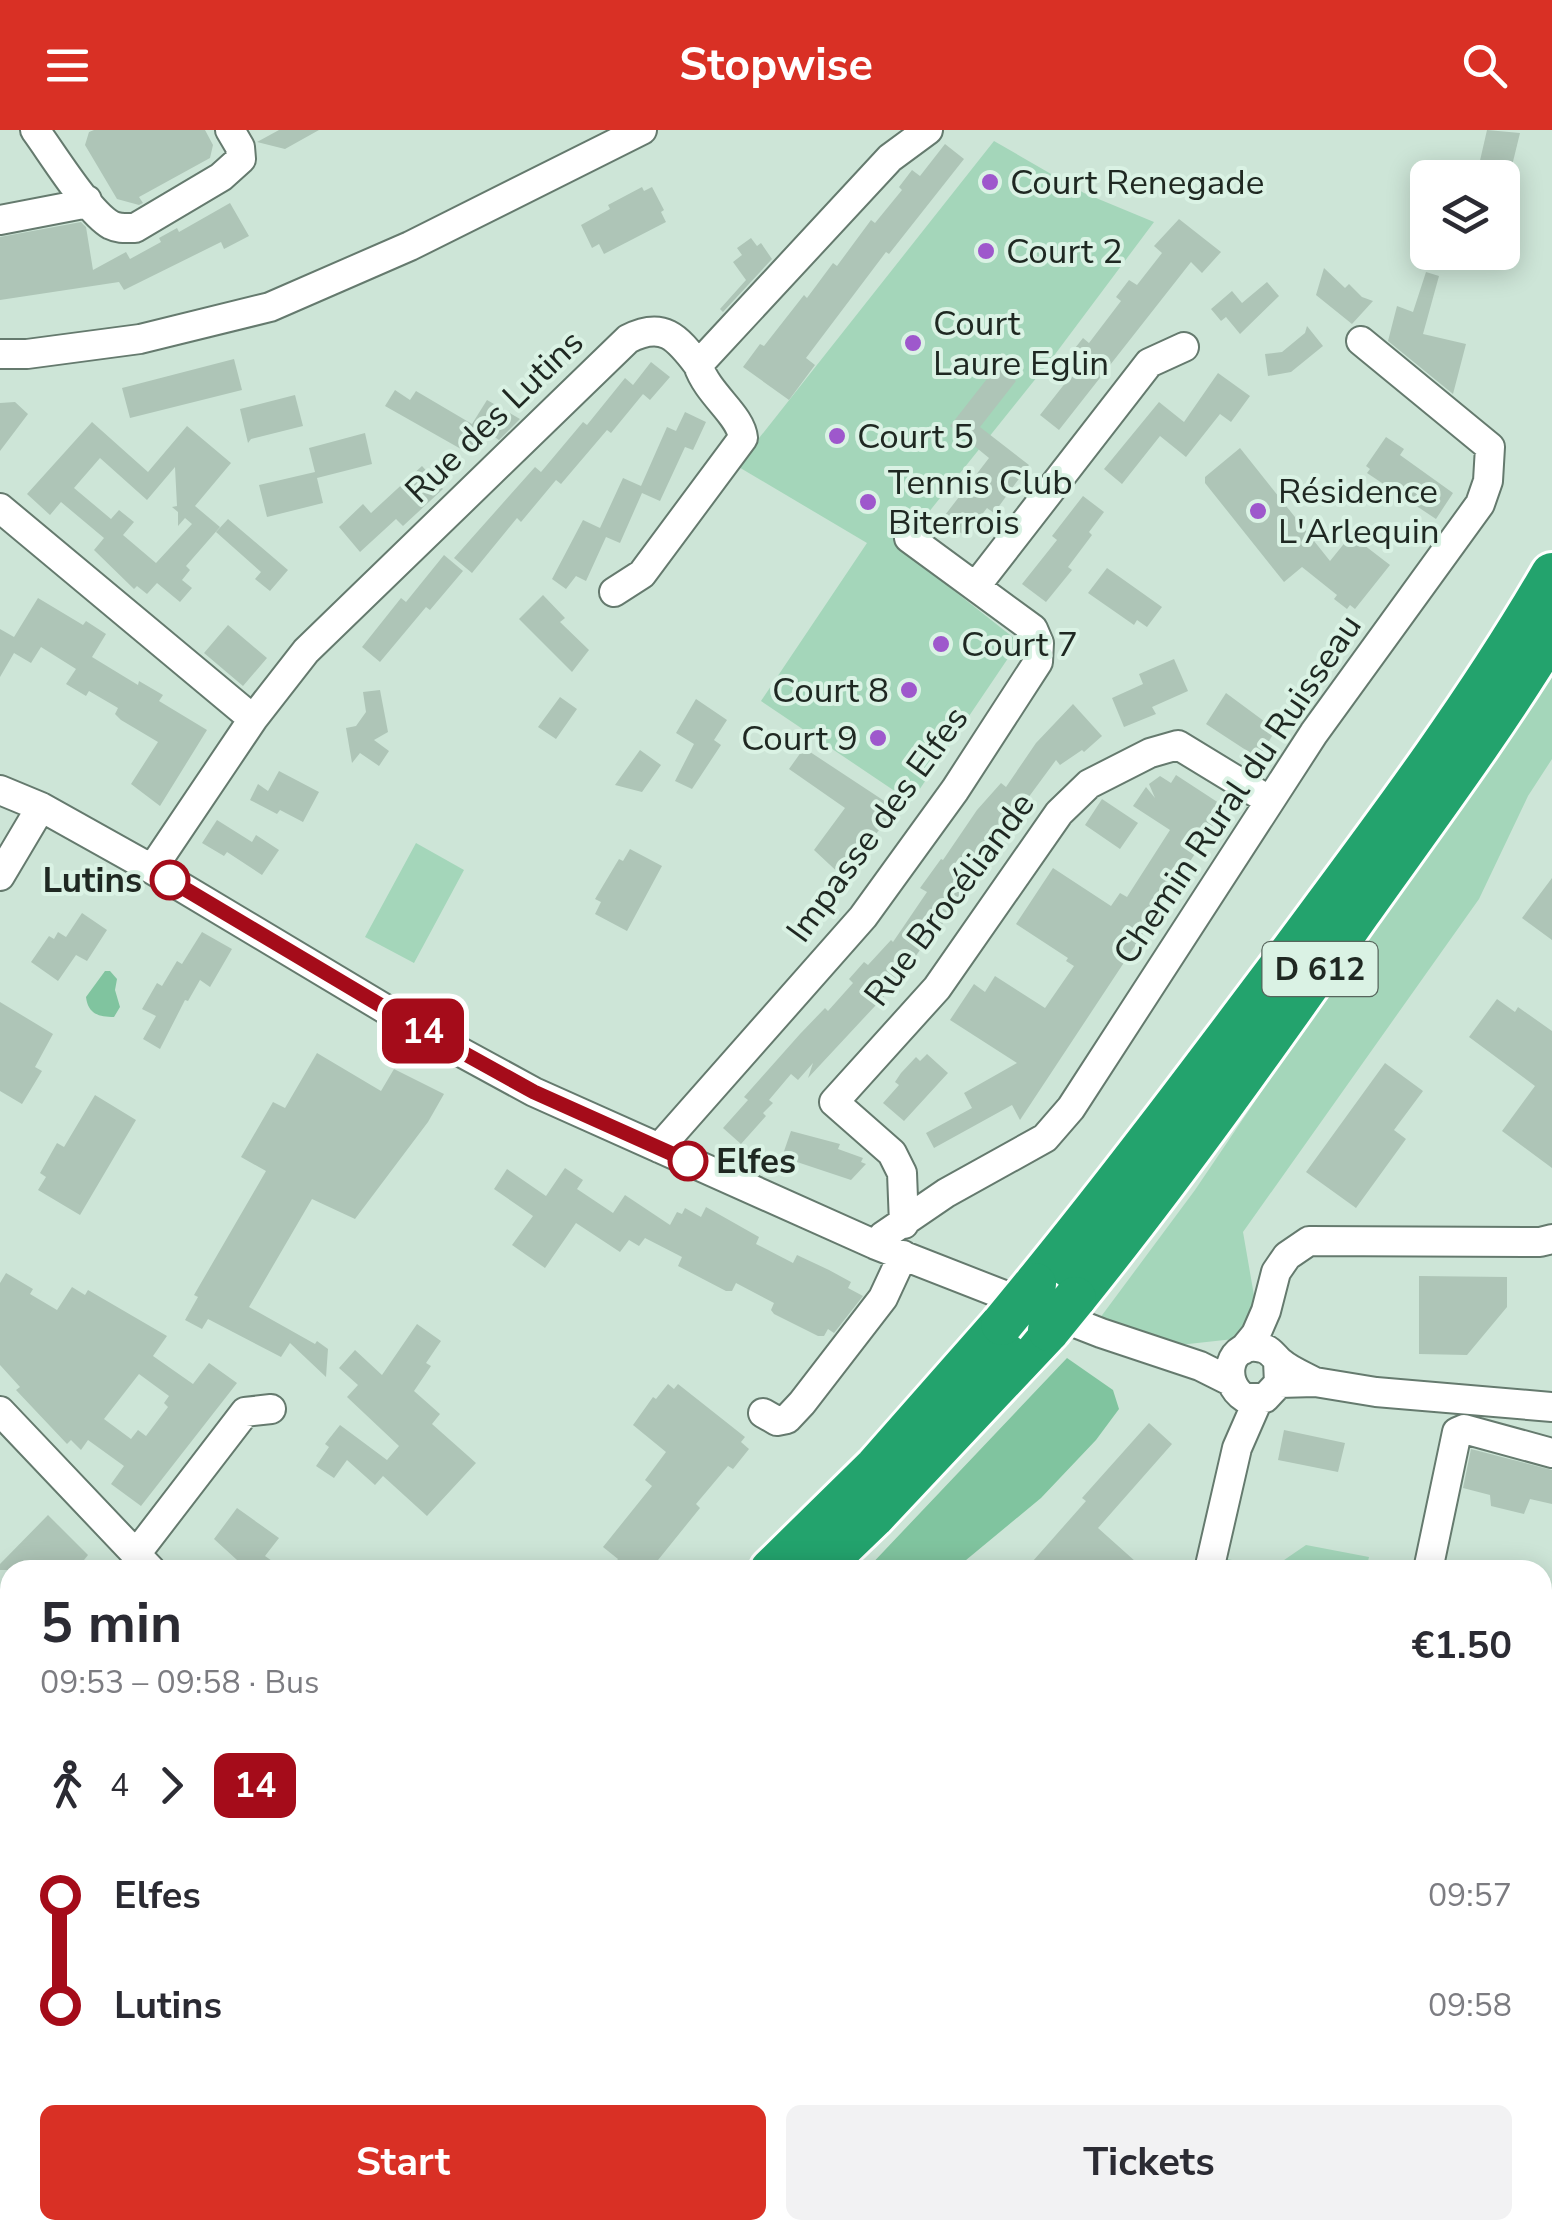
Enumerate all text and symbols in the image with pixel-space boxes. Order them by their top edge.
text: Stopwise [679,35,873,96]
icon: menu [40,38,95,93]
icon: search [1457,38,1512,93]
place label: Court Renegade [1010,159,1264,206]
map controls [1410,160,1520,270]
button: layers [1410,160,1520,270]
marker: Court Renegade [979,171,1001,193]
place label: Court 2 [1006,228,1123,275]
marker: Court 2 [975,240,997,262]
place label: Court Laure Eglin [933,300,1109,387]
street label: Rue des Lutins [395,319,594,513]
marker: Court Laure Eglin [902,332,924,354]
place label: Court 5 [857,413,974,460]
marker: Court 5 [826,425,848,447]
place label: Tennis Club Biterrois [888,459,1073,546]
place label: Résidence L'Arlequin [1278,468,1440,555]
marker: Tennis Club Biterrois [857,491,879,513]
marker: Résidence L'Arlequin [1247,500,1269,522]
street label: Chemin Rural du Ruisseau [1102,605,1372,974]
place label: Court 7 [961,621,1078,668]
marker: Court 7 [930,633,952,655]
place label: Court 8 [772,667,889,714]
marker: Court 8 [898,679,920,701]
street label: Impasse des Elfes [776,697,979,952]
place label: Court 9 [741,715,858,762]
marker: Court 9 [867,727,889,749]
street label: Rue Brocéliande [853,783,1045,1016]
place label: Lutins [42,857,142,904]
marker: Lutins [151,861,189,899]
road number: D 612 [1262,942,1378,996]
line badge: 14 [378,998,468,1064]
text: 14 [402,1008,444,1055]
place label: Elfes [716,1138,796,1185]
marker: Elfes [669,1142,707,1180]
text: 5 min [40,1586,182,1661]
text: €1.50 [1411,1620,1512,1671]
text: 09:53 – 09:58 · Bus [40,1661,319,1704]
icon: walk [40,1758,95,1813]
icon: forward [144,1758,199,1813]
text: 14 [234,1762,276,1809]
text: 4 [110,1764,129,1807]
text: Elfes [114,1870,201,1921]
text: 09:57 [1428,1874,1512,1917]
text: Lutins [114,1980,222,2031]
text: 09:58 [1428,1984,1512,2027]
button: Start [40,2105,766,2220]
button: Tickets [786,2105,1512,2220]

